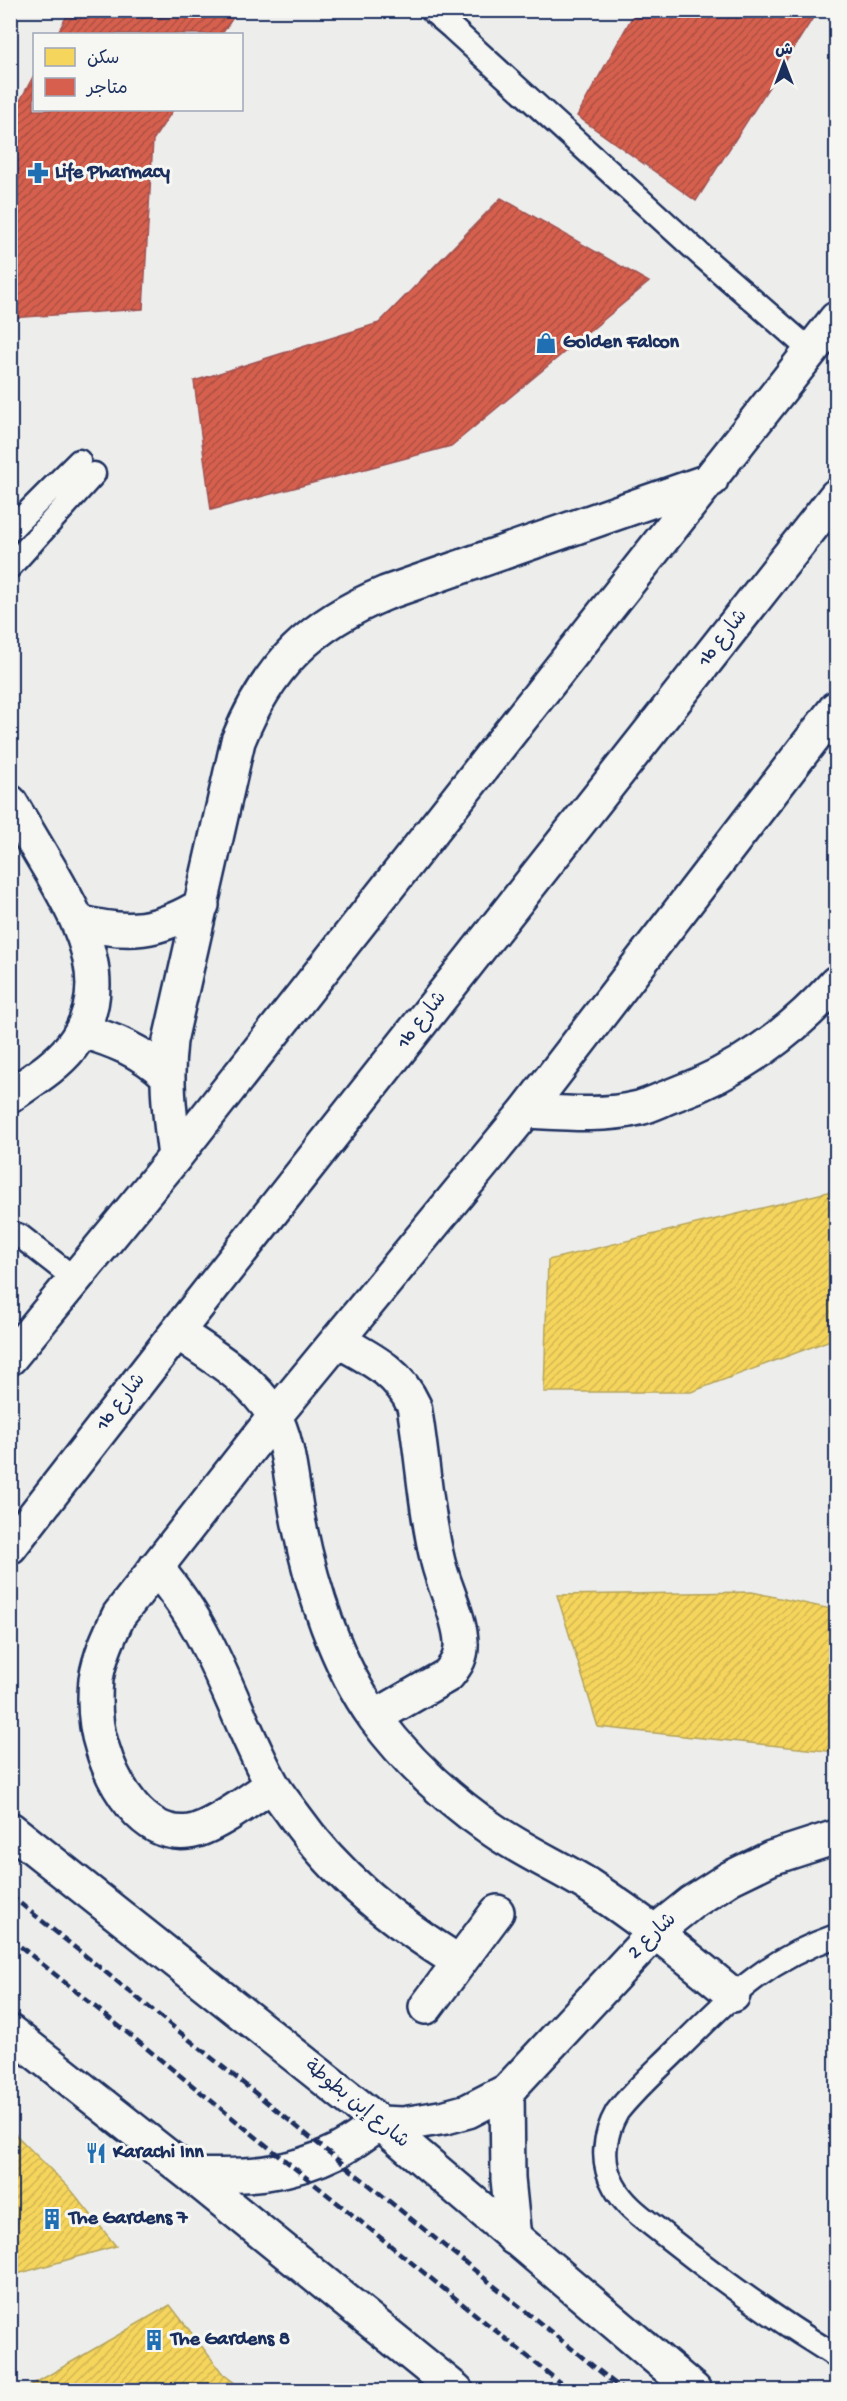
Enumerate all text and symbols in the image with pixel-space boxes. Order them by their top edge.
legend [33,33,243,111]
north arrow [754,33,814,93]
text: ش [775,42,793,61]
text: سكن [87,49,119,70]
text: متاجر [85,79,128,100]
pharmacy icon: Life Pharmacy [26,161,50,185]
place label: Life Pharmacy [55,162,170,185]
shop icon: Golden Falcon [534,331,558,355]
place label: Golden Falcon [563,332,680,355]
street label: 1b شارع [693,605,754,673]
street label: 1b شارع [392,987,453,1055]
street label: 1b شارع [91,1369,152,1437]
street label: شارع 2 [623,1908,682,1965]
street label: شارع إبن بطوطة [299,2055,414,2154]
restaurant icon: Karachi Inn [84,2141,108,2165]
place label: Karachi Inn [112,2142,204,2165]
building icon: The Gardens 7 [40,2207,64,2231]
place label: The Gardens 7 [67,2208,189,2231]
building icon: The Gardens 8 [142,2328,166,2352]
place label: The Gardens 8 [169,2329,290,2352]

